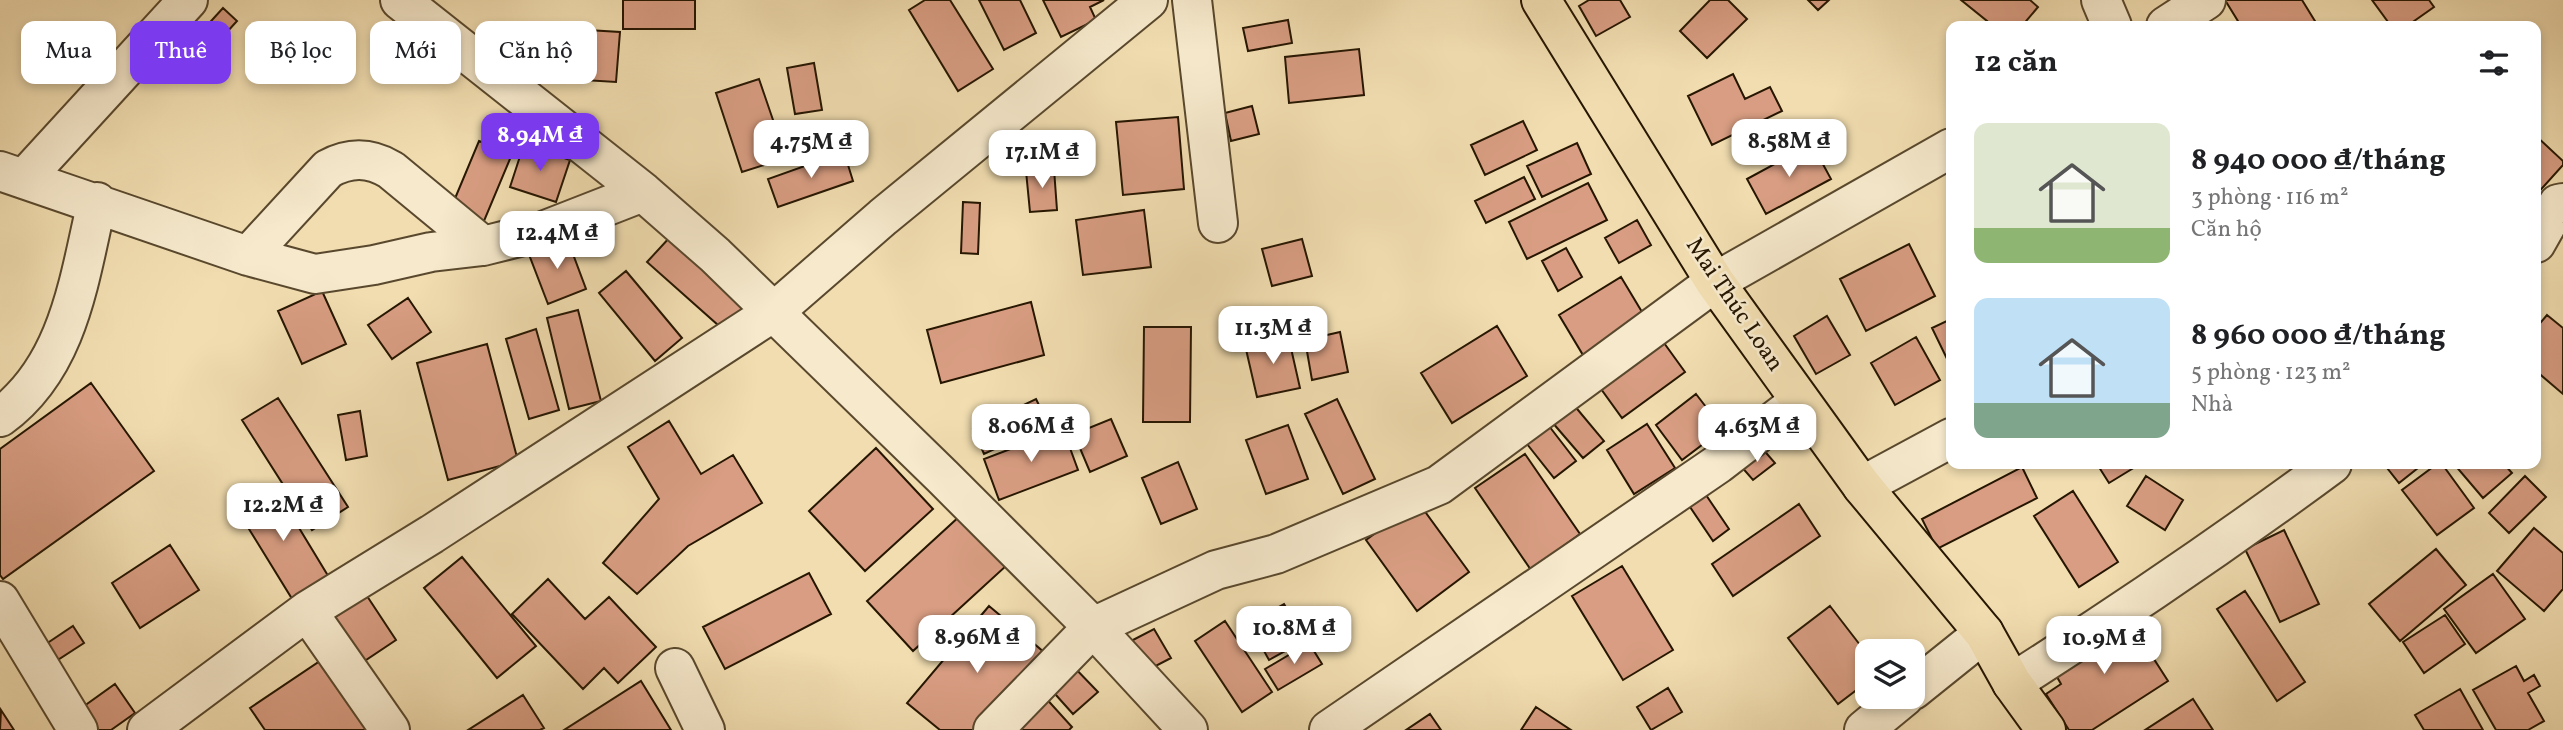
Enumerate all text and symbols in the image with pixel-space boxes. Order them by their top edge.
chip: Mua [21,21,116,84]
chip: Thuê [130,21,231,84]
chip: Bộ lọc [245,21,356,84]
chip: Mới [370,21,461,84]
chip: Căn hộ [475,21,597,84]
text: 12 căn [1974,42,2058,84]
icon: filters [2475,44,2513,82]
pin: 8.94M ₫ [475,114,605,173]
text: 8.94M ₫ [497,120,583,152]
pin: 4.75M ₫ [746,120,876,180]
pin: 8.58M ₫ [1724,120,1854,179]
text: 8.58M ₫ [1748,126,1830,158]
text: 4.75M ₫ [770,127,852,159]
pin: 17.1M ₫ [977,130,1107,190]
text: 17.1M ₫ [1005,137,1079,169]
text: 8 940 000 ₫/tháng [2191,140,2446,182]
icon: home [2030,151,2114,235]
text: 3 phòng · 116 m² [2191,182,2348,214]
pin: 12.4M ₫ [492,212,622,271]
text: Căn hộ [2191,214,2262,246]
text: 12.4M ₫ [516,218,598,250]
street label: Mai Thúc Loan [1677,231,1791,379]
pin: 11.3M ₫ [1208,306,1338,366]
text: 11.3M ₫ [1234,313,1312,345]
text: 8 960 000 ₫/tháng [2191,315,2446,357]
icon: home [2030,326,2114,410]
text: 5 phòng · 123 m² [2191,357,2351,389]
text: Nhà [2191,389,2233,421]
pin: 8.06M ₫ [966,405,1096,464]
pin: 4.63M ₫ [1692,405,1822,464]
text: 8.06M ₫ [988,411,1074,443]
text: 4.63M ₫ [1714,411,1800,443]
pin: 12.2M ₫ [218,484,348,543]
text: 12.2M ₫ [243,490,323,522]
pin: 10.8M ₫ [1229,606,1359,666]
text: 10.8M ₫ [1252,613,1336,645]
pin: 8.96M ₫ [912,616,1042,675]
pin: 10.9M ₫ [2039,616,2169,676]
text: 8.96M ₫ [934,622,1020,654]
text: 10.9M ₫ [2062,623,2146,655]
map controls [1855,639,1925,709]
button: layers [1855,639,1925,709]

